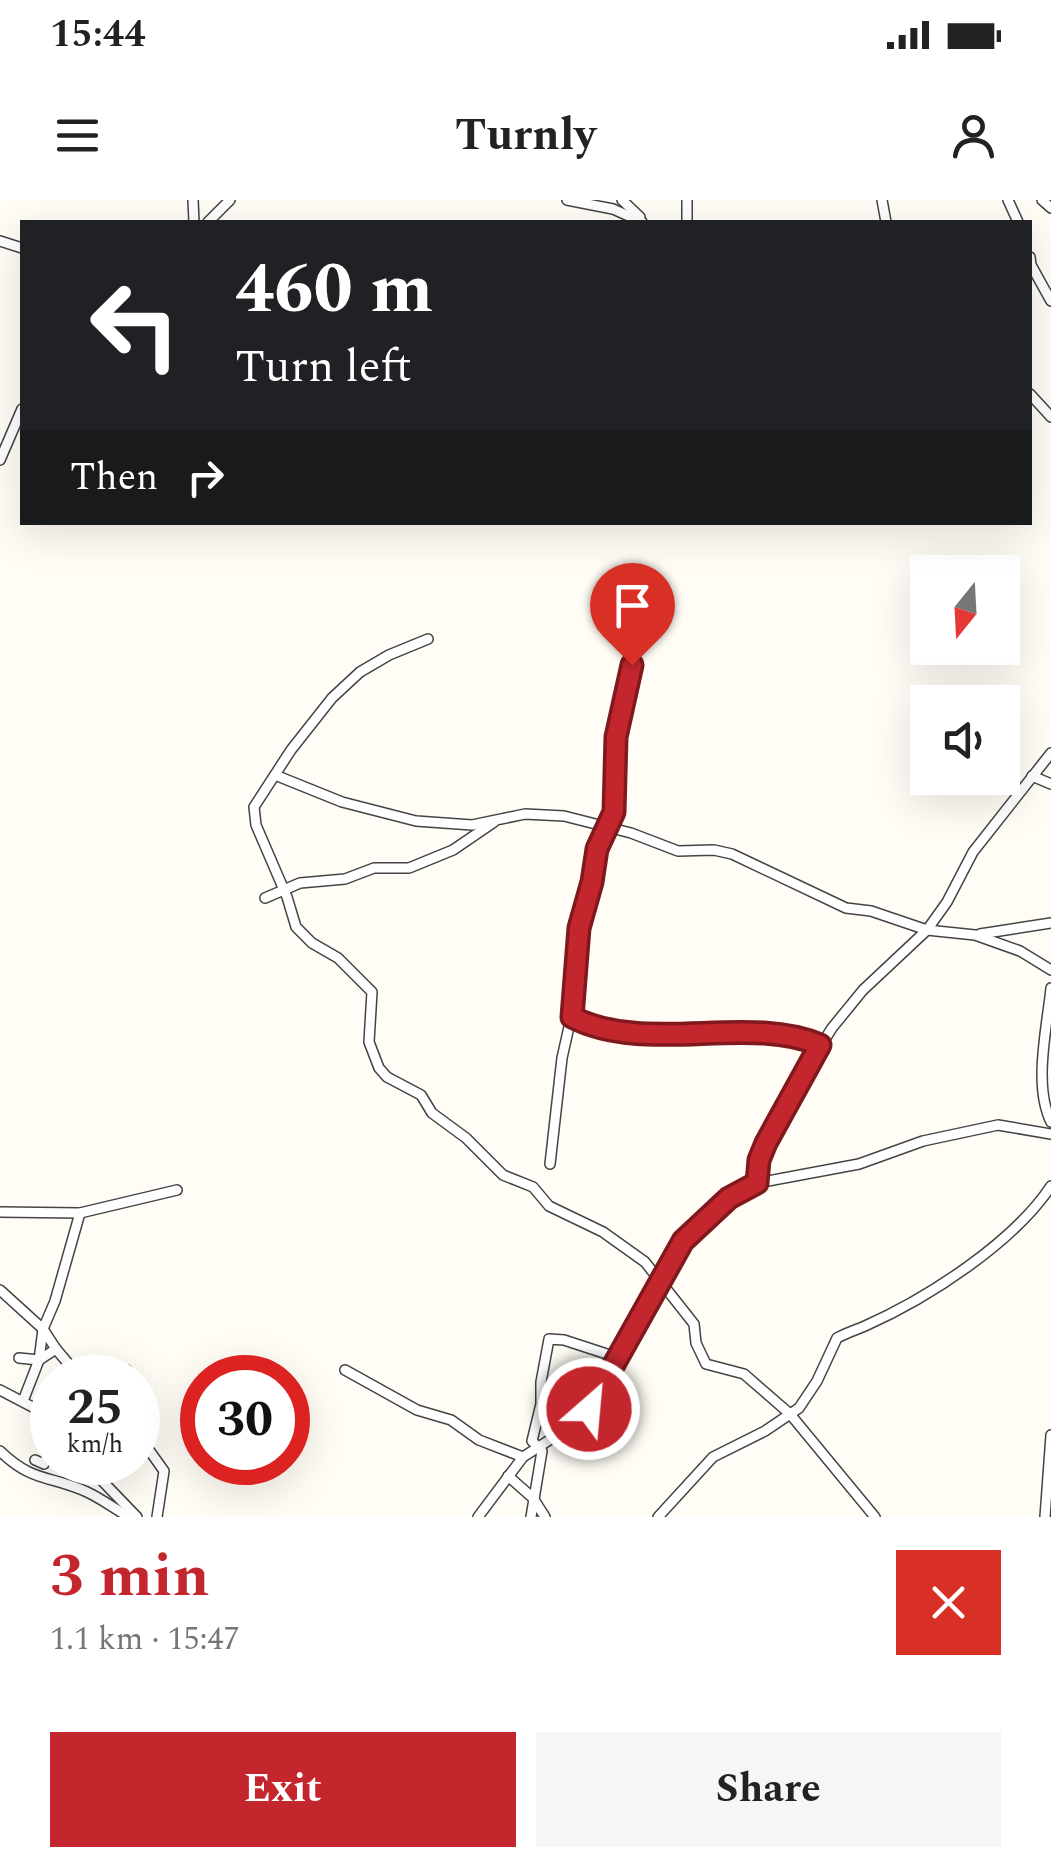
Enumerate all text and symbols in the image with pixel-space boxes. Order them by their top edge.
text: 15:44 [50,6,145,64]
text: Turnly [455,101,596,170]
icon: menu [50,108,105,163]
icon: person [946,108,1001,163]
text: 460 m [235,237,433,343]
icon: left [70,260,200,390]
text: Turn left [235,333,412,402]
text: Then [70,449,158,507]
icon: right [178,450,233,505]
north arrow [910,555,1020,665]
map controls [910,555,1020,795]
pin [590,563,675,666]
icon: arrive [605,578,660,633]
button: sound [910,685,1020,795]
speed limit sign: 30 [180,1355,310,1485]
position arrow [537,1357,641,1461]
text: 25 [67,1370,123,1446]
text: km/h [67,1426,123,1464]
text: 3 min [50,1531,210,1623]
button: close [896,1550,1001,1655]
text: 1.1 km · 15:47 [50,1615,239,1664]
button: Exit [50,1732,516,1847]
button: Share [536,1732,1001,1847]

